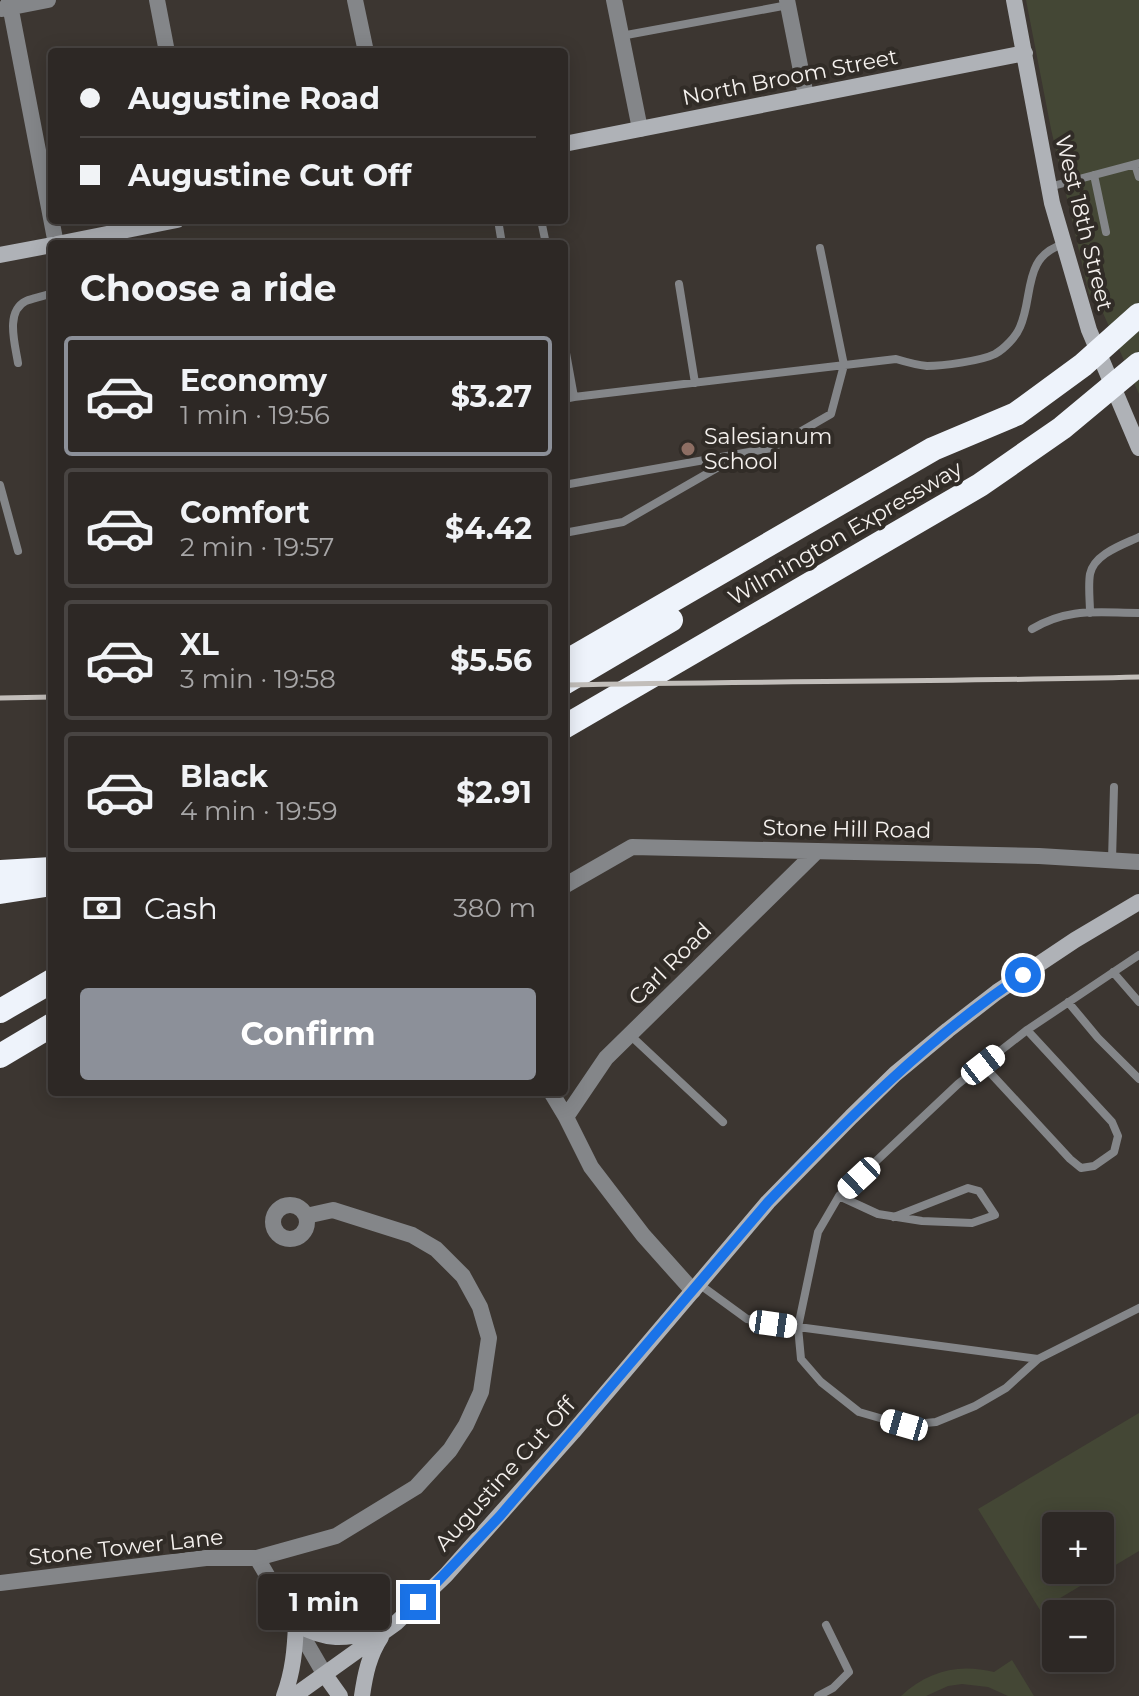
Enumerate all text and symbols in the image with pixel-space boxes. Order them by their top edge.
street label: North Broom Street [680,43,900,111]
text: Augustine Road [128,80,380,117]
street label: West 18th Street [1049,132,1119,314]
text: Augustine Cut Off [128,157,411,194]
text: Choose a ride [80,266,337,310]
icon: car [84,360,156,432]
text: Economy [180,362,327,399]
text: $3.27 [451,378,532,415]
text: 1 min · 19:56 [180,399,330,431]
place label: Salesianum School [704,423,832,475]
marker: Salesianum School [679,440,697,458]
street label: Wilmington Expressway [723,455,967,611]
icon: car [84,492,156,564]
text: Comfort [180,494,310,531]
text: $4.42 [445,510,532,547]
text: 2 min · 19:57 [180,531,334,563]
icon: car [84,624,156,696]
text: XL [180,626,219,663]
text: $5.56 [450,642,532,679]
text: 3 min · 19:58 [180,663,336,695]
icon: car [84,756,156,828]
text: Black [180,758,268,795]
text: $2.91 [456,774,532,811]
text: 4 min · 19:59 [180,795,338,827]
street label: Stone Hill Road [762,814,932,844]
icon: cash [80,886,124,930]
text: Cash [144,890,218,927]
text: 380 m [453,892,536,924]
street label: Carl Road [623,917,717,1011]
route start [1005,957,1041,993]
button: Confirm [80,988,536,1080]
car [957,1041,1009,1089]
car [833,1153,885,1203]
car [748,1309,798,1339]
street label: Augustine Cut Off [429,1390,582,1557]
car [878,1407,930,1443]
map controls [1042,1512,1114,1672]
button: + [1042,1512,1114,1584]
street label: Stone Tower Lane [27,1523,225,1571]
callout: 1 min [258,1574,390,1630]
route end [400,1584,436,1620]
text: 1 min [289,1586,359,1618]
button: − [1042,1600,1114,1672]

